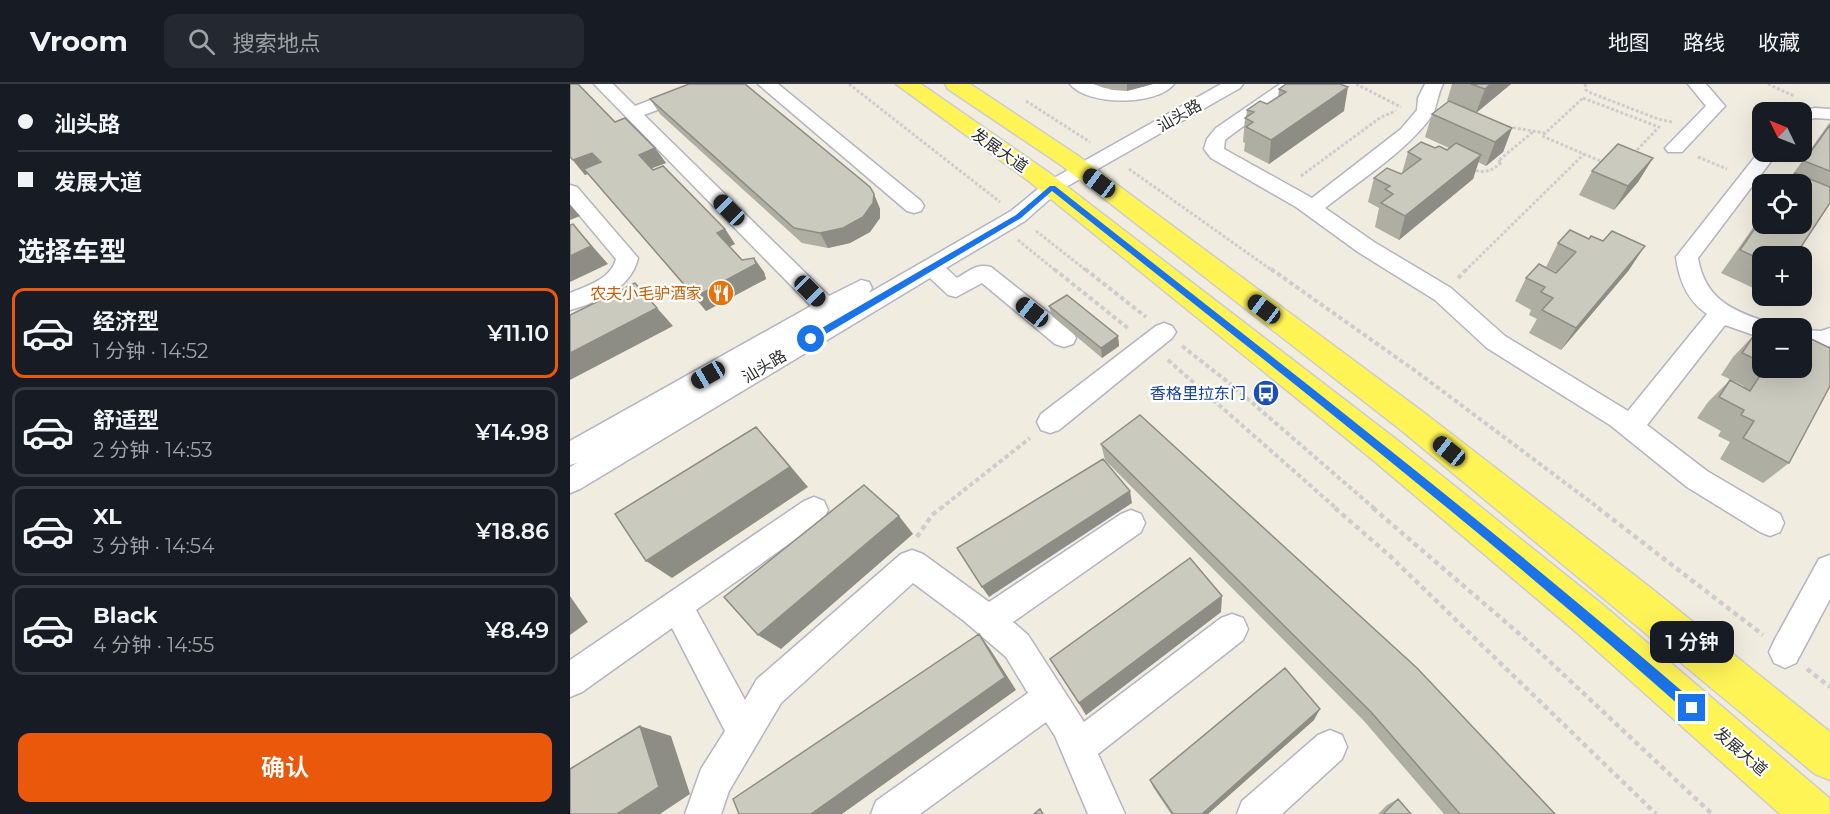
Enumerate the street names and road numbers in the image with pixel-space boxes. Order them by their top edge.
street label: 汕头路 [1154,95,1205,136]
street label: 发展大道 [968,124,1031,177]
street label: 汕头路 [739,346,790,387]
street label: 发展大道 [1710,723,1771,780]

